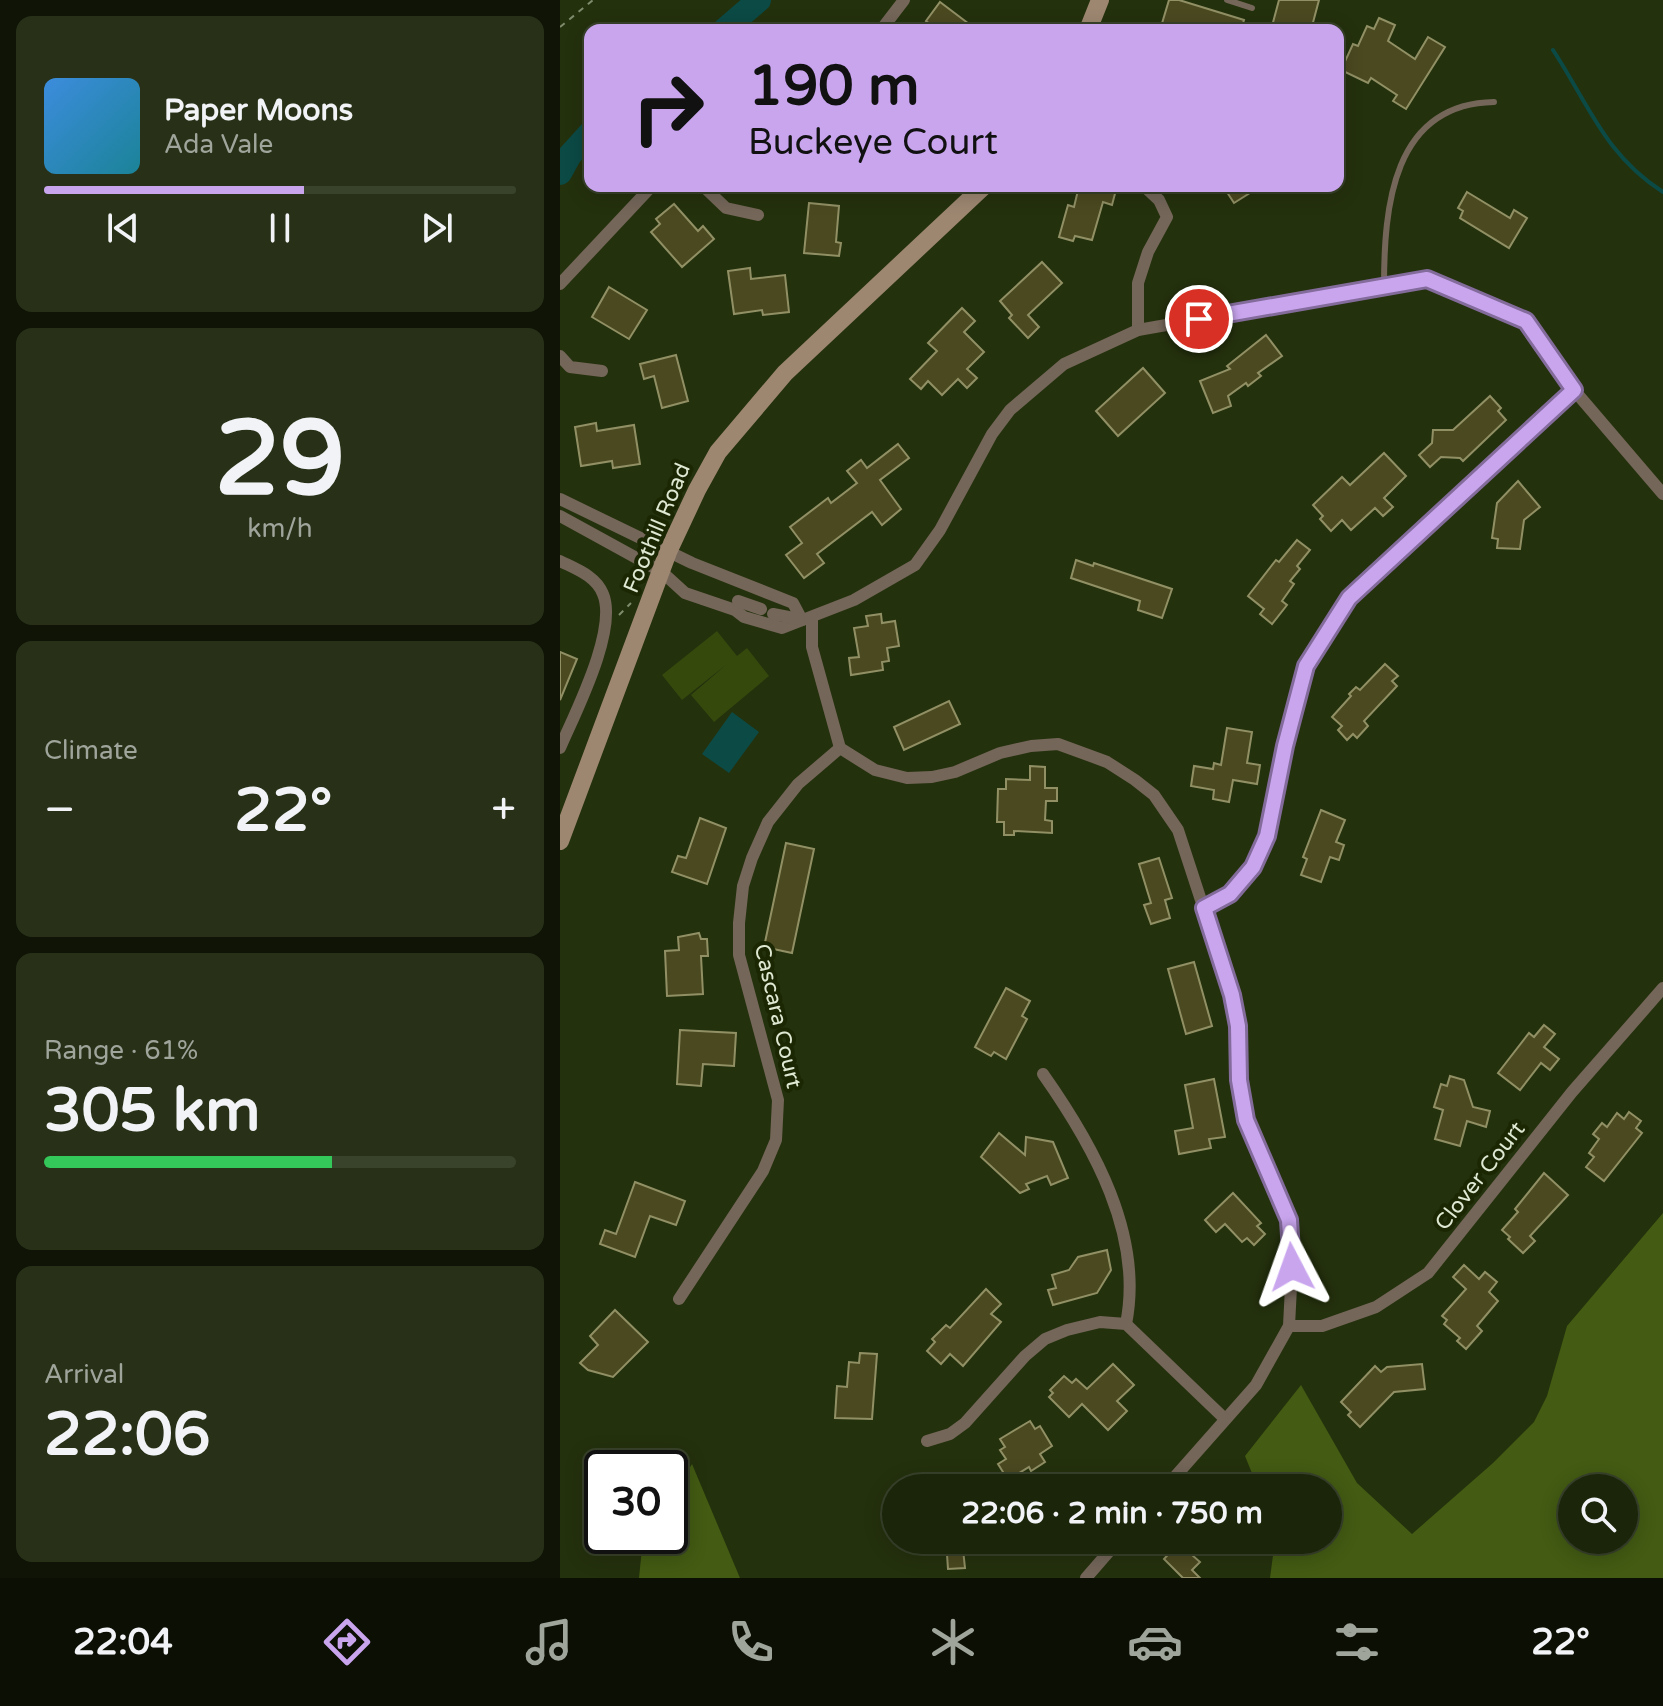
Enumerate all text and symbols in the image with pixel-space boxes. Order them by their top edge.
text: 190 m [748,53,919,120]
icon: right [616,56,720,160]
text: Paper Moons [164,92,353,129]
text: Buckeye Court [748,121,998,164]
text: Ada Vale [164,129,273,160]
icon: previous [101,206,145,250]
icon: pause [258,206,302,250]
icon: next [415,206,459,250]
pin [1165,285,1233,353]
icon: arrive [1177,297,1221,341]
text: 29 [215,398,345,523]
street label: Foothill Road [618,459,696,597]
text: km/h [247,513,313,544]
text: Climate [44,735,138,766]
text: 22° [234,775,332,847]
text: − [44,784,75,837]
text: + [491,784,516,837]
street label: Cascara Court [749,941,807,1091]
text: Range · 61% [44,1035,198,1066]
text: 305 km [44,1075,260,1147]
street label: Clover Court [1430,1117,1530,1235]
position arrow [1250,1225,1334,1309]
text: Arrival [44,1359,124,1390]
text: 22:06 [44,1399,210,1471]
speed limit sign: 30 [584,1450,688,1554]
map controls [1558,1474,1638,1554]
button: search [1558,1474,1638,1554]
text: 22:06 · 2 min · 750 m [961,1495,1263,1532]
icon: directions [319,1614,375,1670]
icon: music [521,1614,577,1670]
icon: phone [723,1614,779,1670]
icon: climate [925,1614,981,1670]
icon: car [1127,1614,1183,1670]
icon: filters [1329,1614,1385,1670]
text: 22:04 [73,1621,173,1664]
text: 22° [1531,1621,1590,1664]

